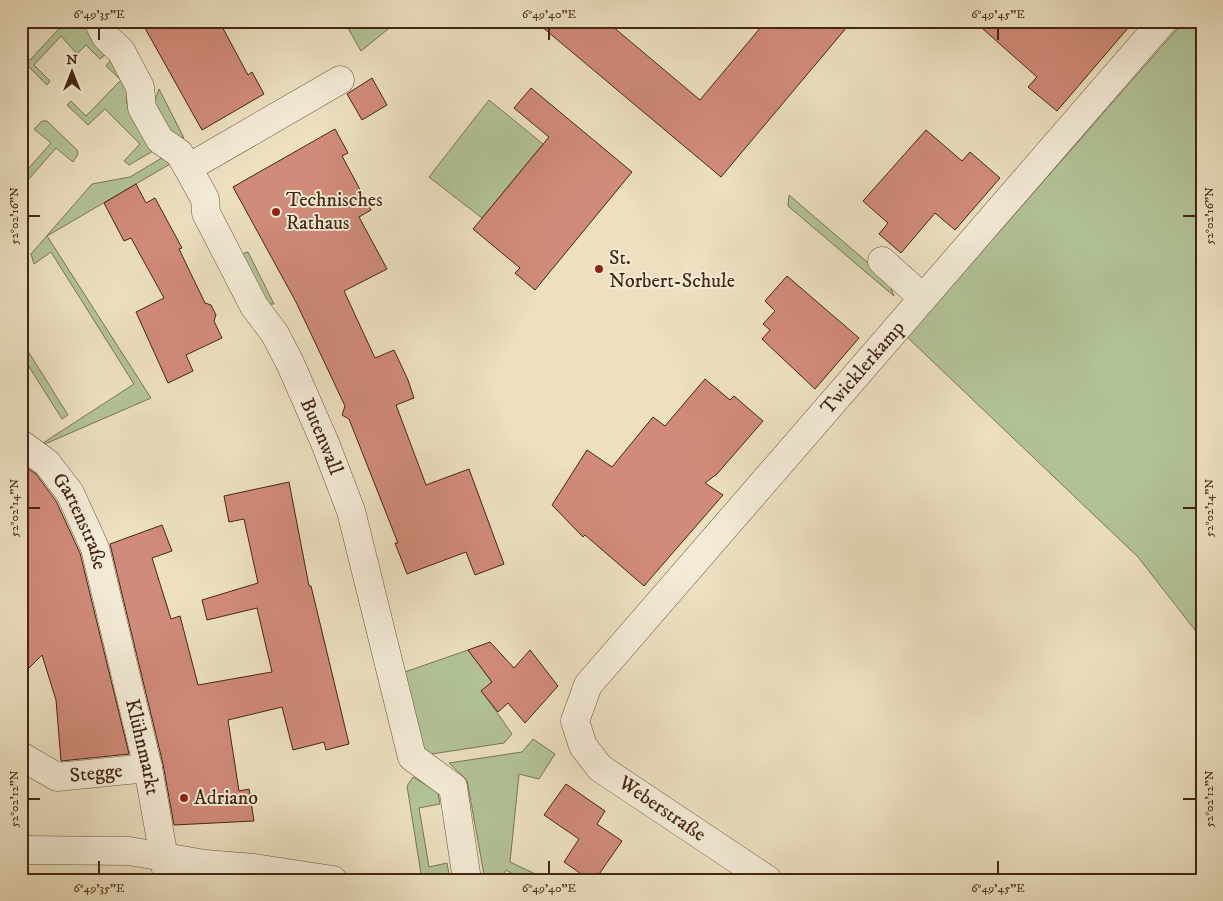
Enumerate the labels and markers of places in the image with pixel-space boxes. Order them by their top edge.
place label: Technisches Rathaus [286,188,383,236]
marker: Technisches Rathaus [270,206,282,218]
place label: St. Norbert-Schule [609,246,735,294]
marker: St. Norbert-Schule [593,263,605,275]
place label: Adriano [194,786,258,811]
marker: Adriano [178,792,190,804]

